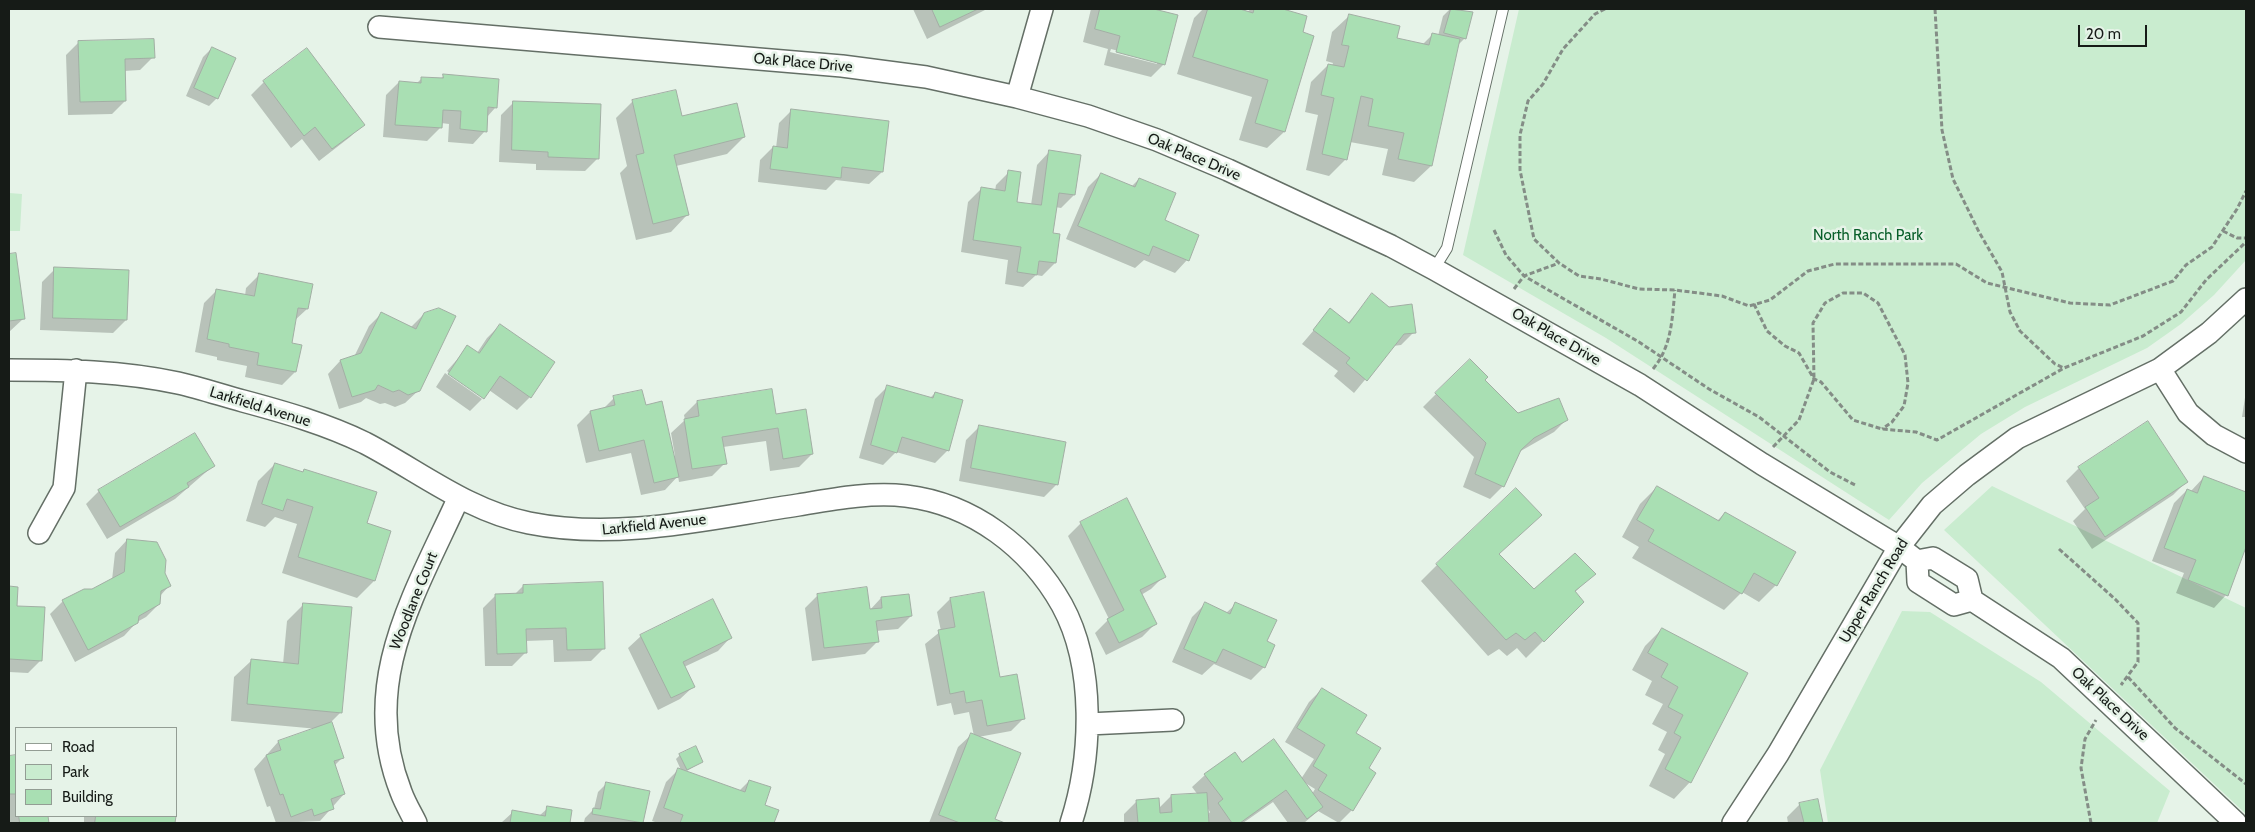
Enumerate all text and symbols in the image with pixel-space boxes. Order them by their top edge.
scale bar [2080,15,2149,47]
text: 20 m [2086,25,2121,43]
street label: Oak Place Drive [753,50,853,76]
street label: Oak Place Drive [1145,129,1243,185]
park label: North Ranch Park [1813,227,1923,245]
street label: Oak Place Drive [1508,304,1604,370]
street label: Larkfield Avenue [207,383,313,431]
street label: Larkfield Avenue [601,511,707,539]
street label: Upper Ranch Road [1836,536,1912,646]
street label: Woodlane Court [386,550,442,652]
street label: Oak Place Drive [2068,664,2152,744]
legend [15,727,178,817]
text: Road [62,738,95,756]
text: Park [62,763,89,781]
text: Building [62,788,113,806]

